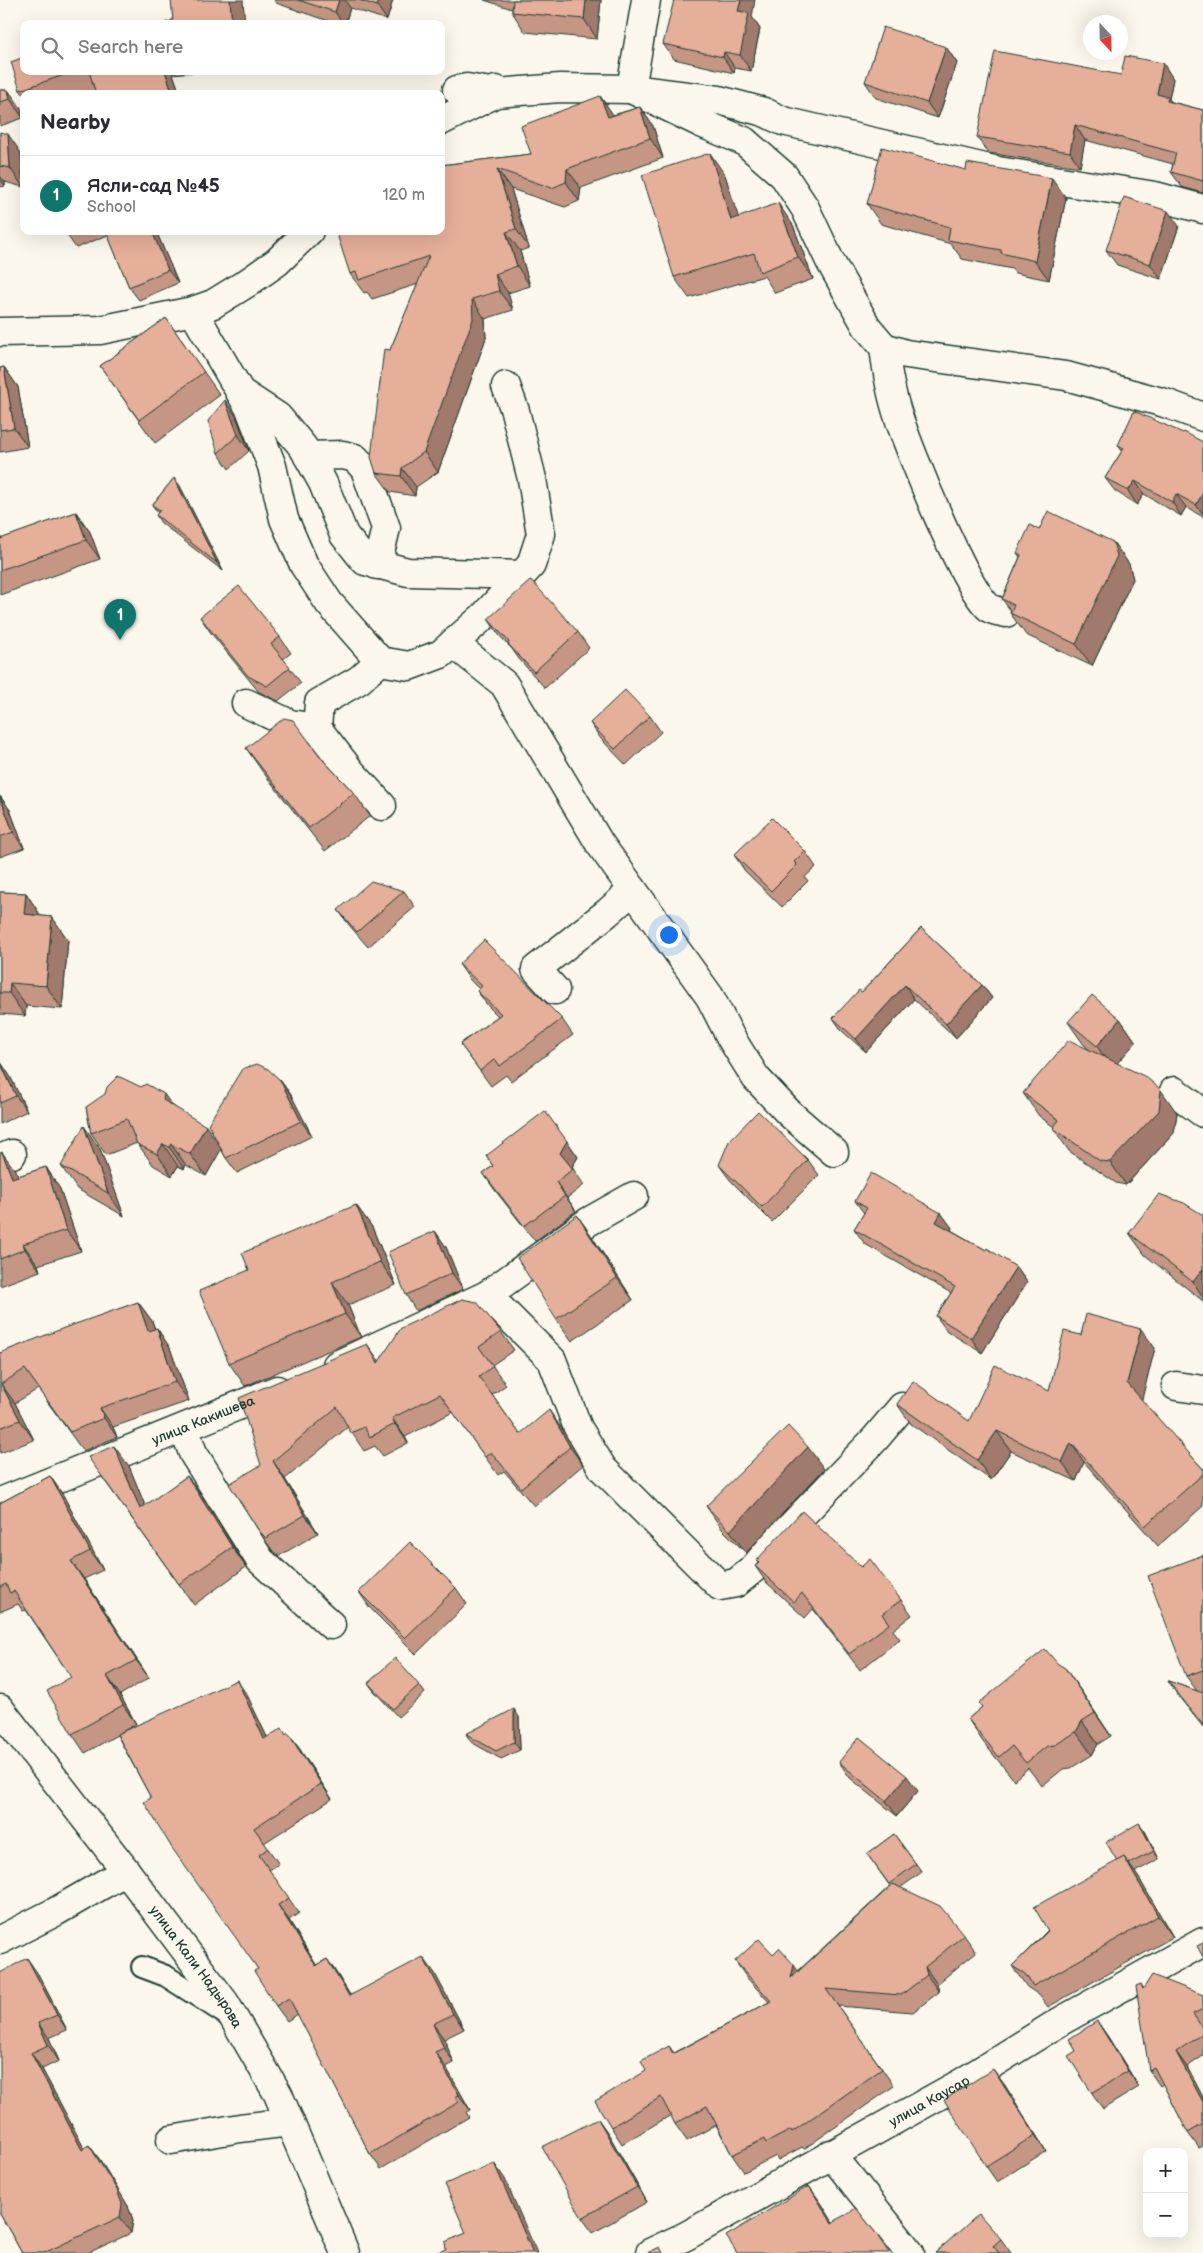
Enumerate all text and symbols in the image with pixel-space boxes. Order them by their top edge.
north arrow [1083,15,1128,60]
search box [20,20,445,75]
icon: search [38,34,66,62]
text: Search here [78,36,183,59]
text: Nearby [40,110,110,135]
text: Ясли-сад №45 [87,175,220,198]
text: 1 [53,186,59,205]
text: 120 m [382,186,425,205]
text: School [87,198,136,217]
pin: 1 [104,599,136,640]
your location [656,922,682,948]
street label: улица Какишева [149,1391,258,1448]
street label: улица Кали Надырова [146,1902,247,2032]
street label: улица Каусар [886,2072,973,2130]
map controls [1143,2148,1188,2238]
button: + [1143,2148,1188,2193]
button: − [1143,2193,1188,2238]

